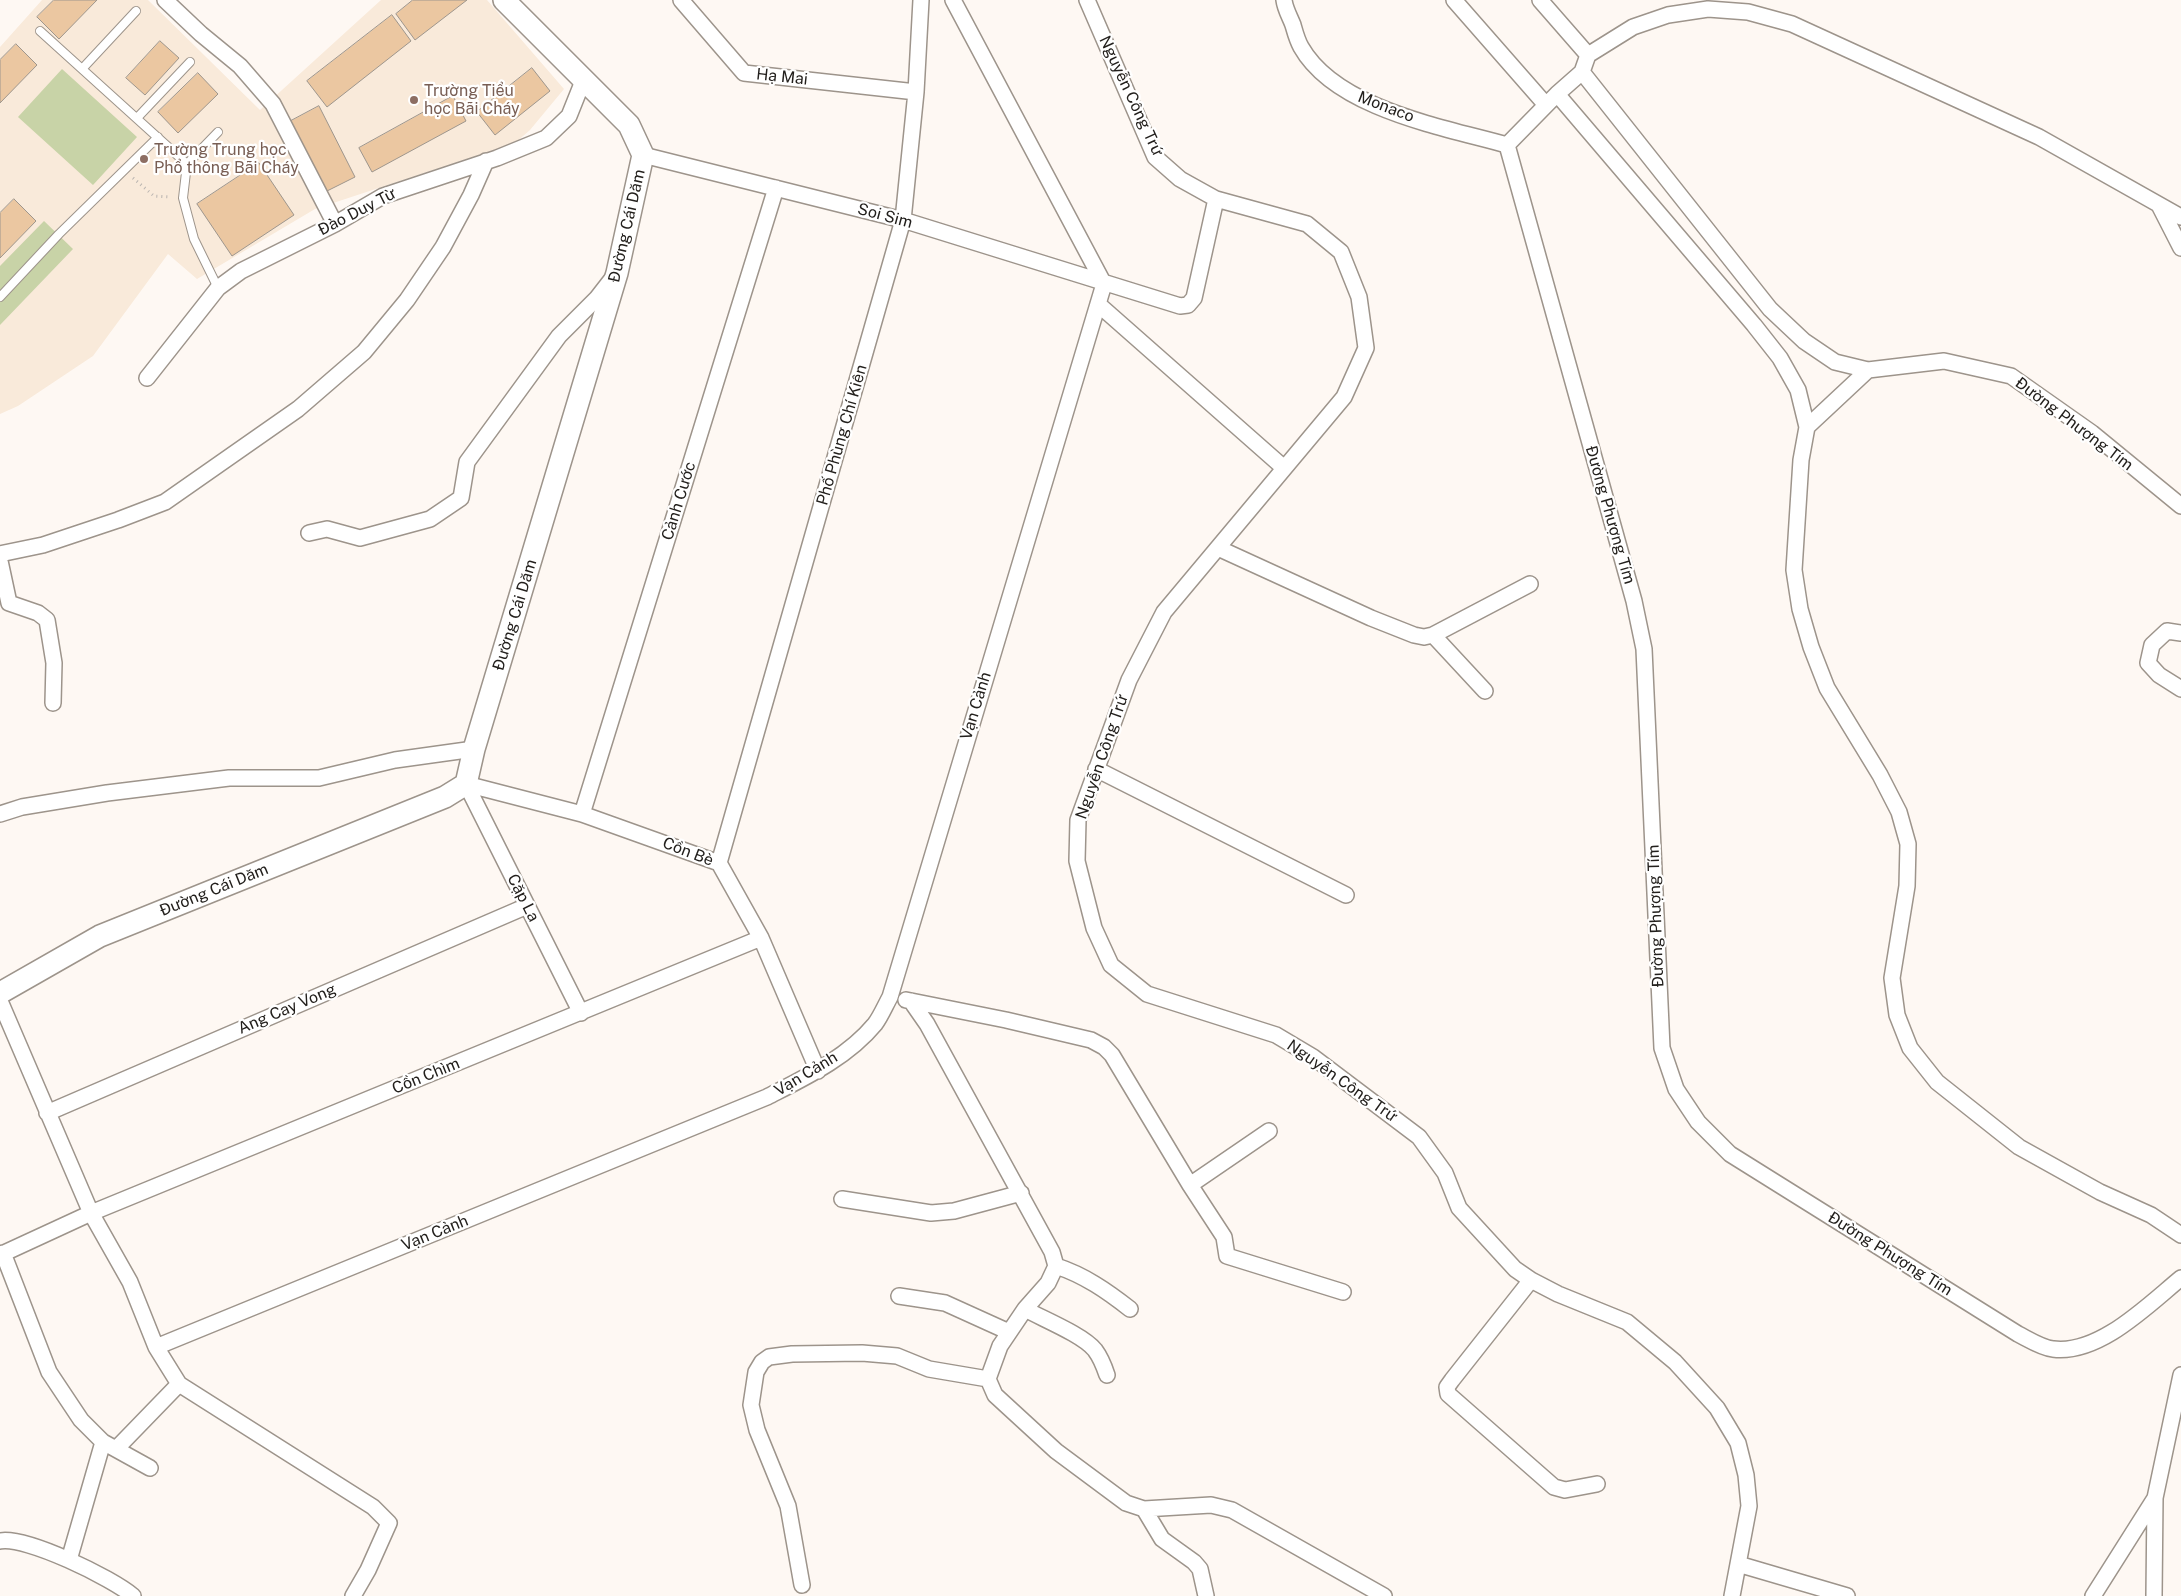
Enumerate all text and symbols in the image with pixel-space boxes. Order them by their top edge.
street label: Nguyễn Công Trứ [1095,33,1167,159]
street label: Hạ Mai [755,65,809,89]
place label: Trường Tiểu học Bãi Cháy [424,81,520,119]
street label: Monaco [1355,87,1417,127]
marker: Trường Tiểu học Bãi Cháy [408,94,420,106]
place label: Trường Trung học Phổ thông Bãi Cháy [154,140,299,178]
marker: Trường Trung học Phổ thông Bãi Cháy [138,153,150,165]
street label: Đường Cái Dăm [605,168,649,284]
street label: Đào Duy Từ [315,184,399,240]
street label: Soi Sim [855,199,915,233]
street label: Phố Phùng Chí Kiên [813,362,871,508]
street label: Đường Phượng Tím [2011,373,2137,475]
street label: Đường Phượng Tím [1581,444,1639,586]
street label: Cảnh Cước [658,459,700,543]
street label: Đường Cái Dăm [489,557,541,673]
street label: Vạn Cảnh [957,670,995,742]
street label: Nguyễn Công Trứ [1072,692,1132,822]
street label: Cồn Bè [660,834,716,870]
street label: Đường Phượng Tím [1644,844,1668,988]
street label: Đường Cái Dăm [157,859,271,921]
street label: Cặp La [503,871,543,925]
street label: Ang Cay Vong [235,980,339,1038]
street label: Nguyễn Công Trứ [1283,1036,1401,1126]
street label: Vạn Cảnh [771,1048,841,1100]
street label: Cồn Chìm [389,1054,463,1098]
street label: Đường Phượng Tím [1824,1208,1956,1300]
street label: Vạn Cảnh [399,1211,471,1255]

